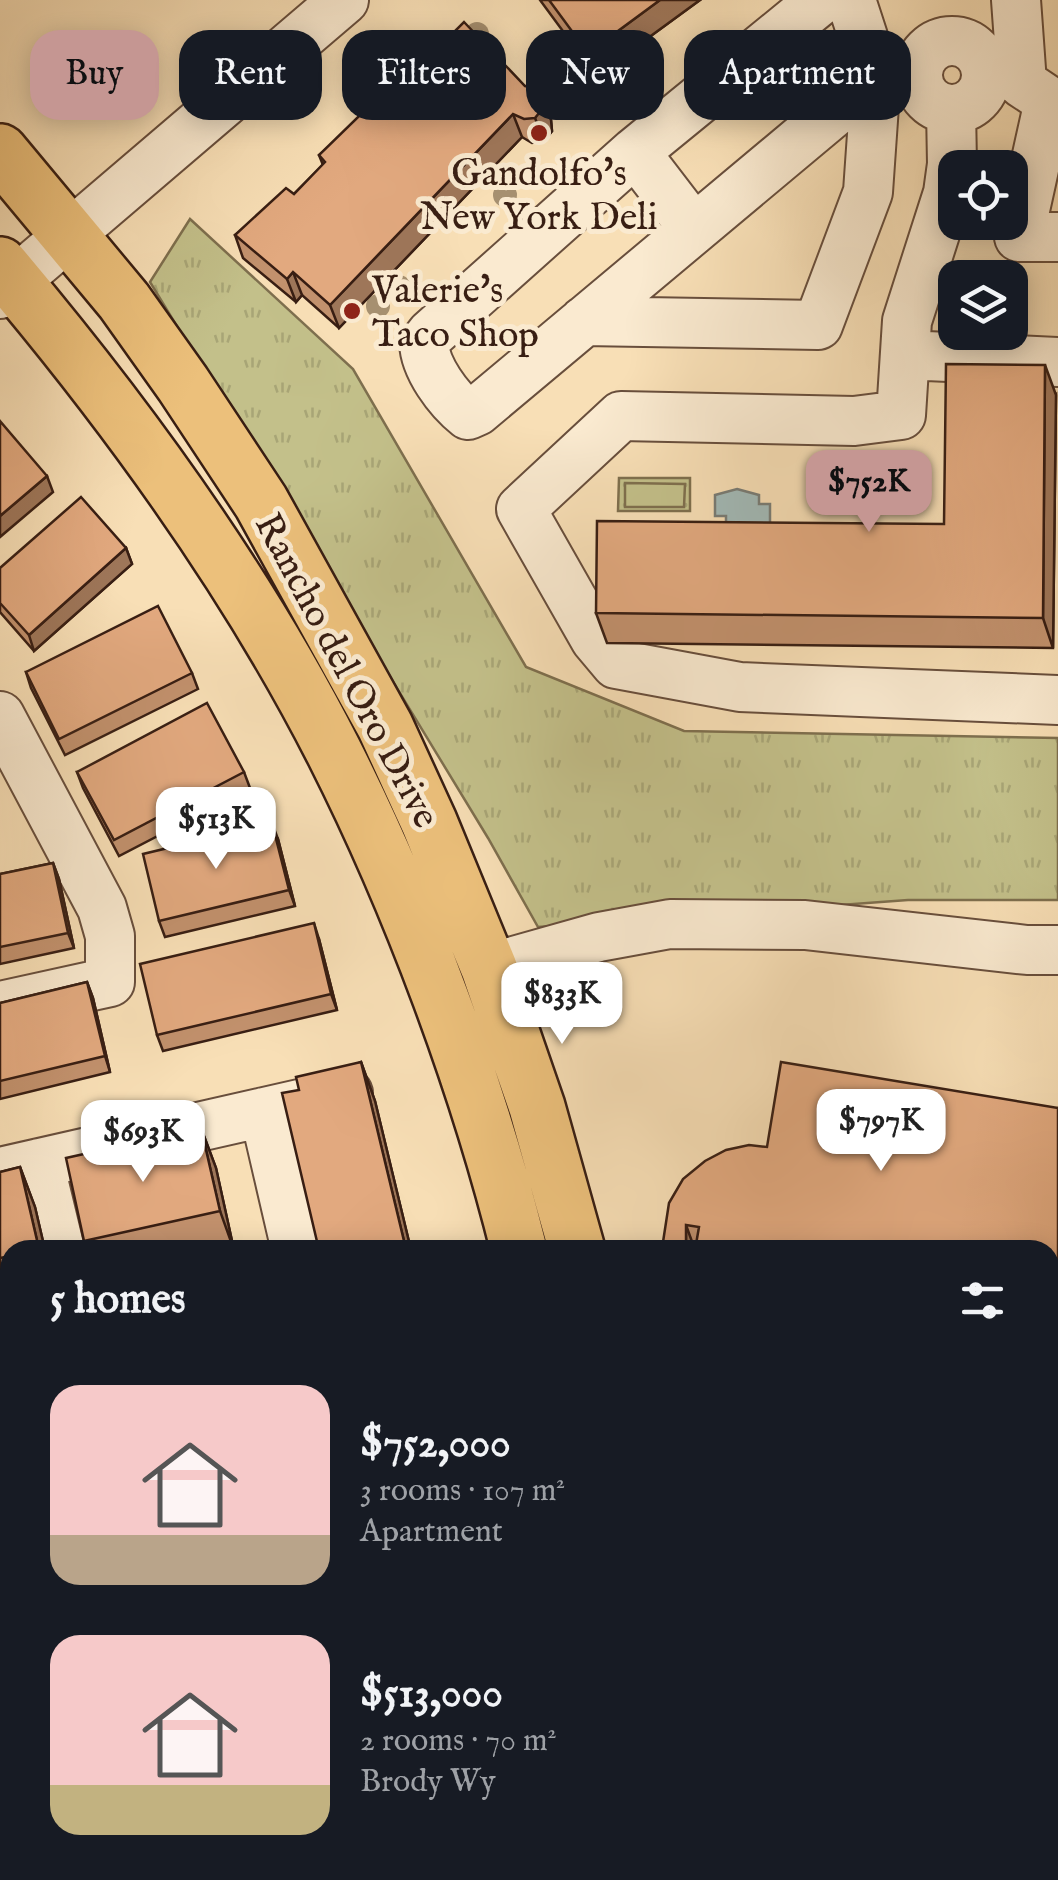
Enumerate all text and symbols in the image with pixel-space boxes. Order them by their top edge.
chip: Buy [30,30,159,120]
chip: Rent [179,30,322,120]
chip: Filters [342,30,506,120]
chip: New [526,30,664,120]
chip: Apartment [684,30,911,120]
marker: Gandolfo's New York Deli [528,122,550,144]
map controls [938,150,1028,350]
button: locate [938,150,1028,240]
place label: Gandolfo's New York Deli [420,151,658,243]
button: layers [938,260,1028,350]
place label: Valerie's Taco Shop [371,268,539,360]
marker: Valerie's Taco Shop [341,300,363,322]
pin: $752K [799,450,939,535]
text: $752K [828,462,910,503]
street label: Rancho del Oro Drive [242,506,449,837]
pin: $513K [146,787,286,872]
text: $513K [178,799,254,840]
pin: $833K [492,962,632,1047]
text: $833K [523,974,601,1015]
pin: $797K [811,1089,951,1174]
pin: $693K [73,1100,213,1185]
text: $797K [839,1101,923,1142]
text: $693K [103,1112,183,1153]
icon: filters [955,1273,1010,1328]
text: 5 homes [50,1274,186,1327]
text: $752,000 [360,1418,511,1471]
icon: home [130,1425,250,1545]
text: 3 rooms · 107 m² [360,1471,565,1512]
text: Apartment [360,1512,503,1553]
text: $513,000 [360,1668,503,1721]
icon: home [130,1675,250,1795]
text: 2 rooms · 70 m² [360,1721,557,1762]
text: Brody Wy [360,1762,496,1803]

